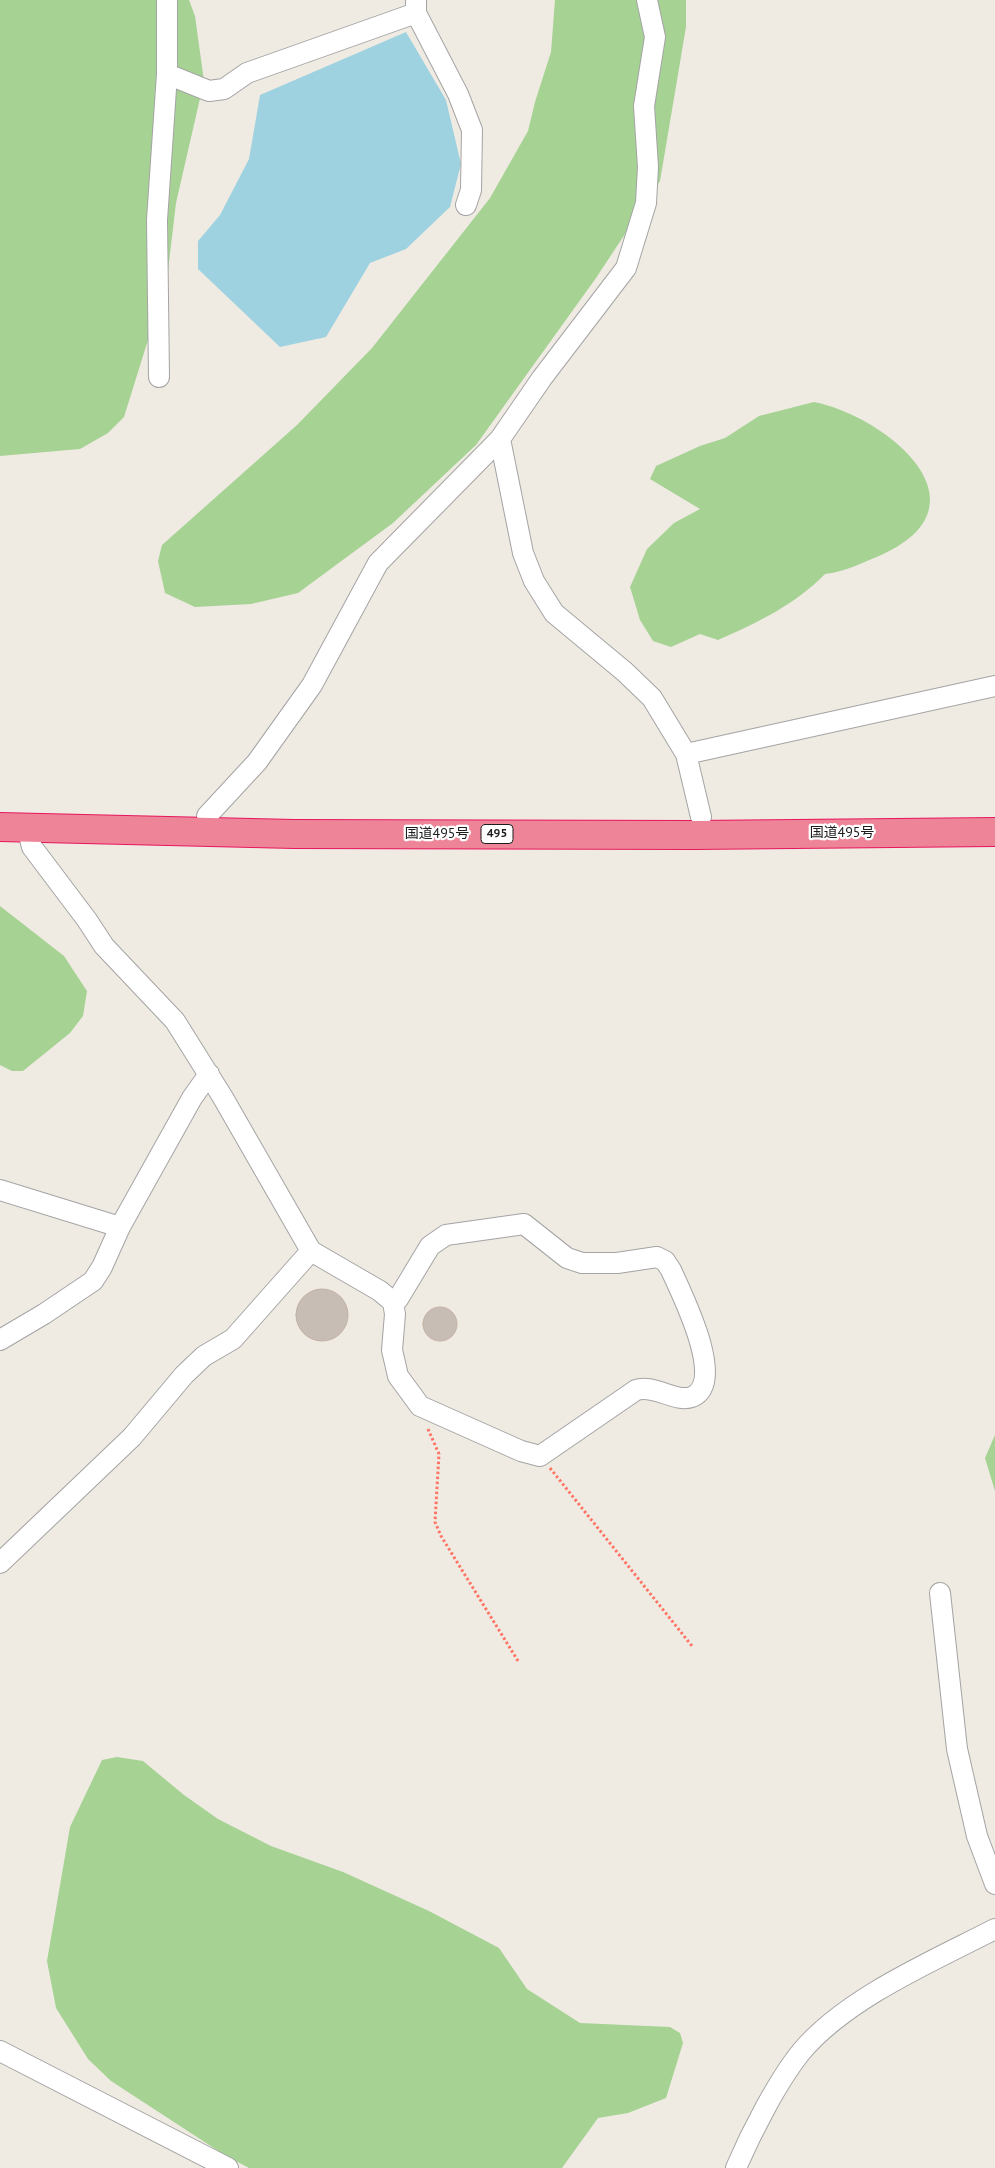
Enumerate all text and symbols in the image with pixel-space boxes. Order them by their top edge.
road number: 495 [481,824,513,844]
street label: 国道495号 [810,825,874,841]
street label: 国道495号 [405,826,469,842]

